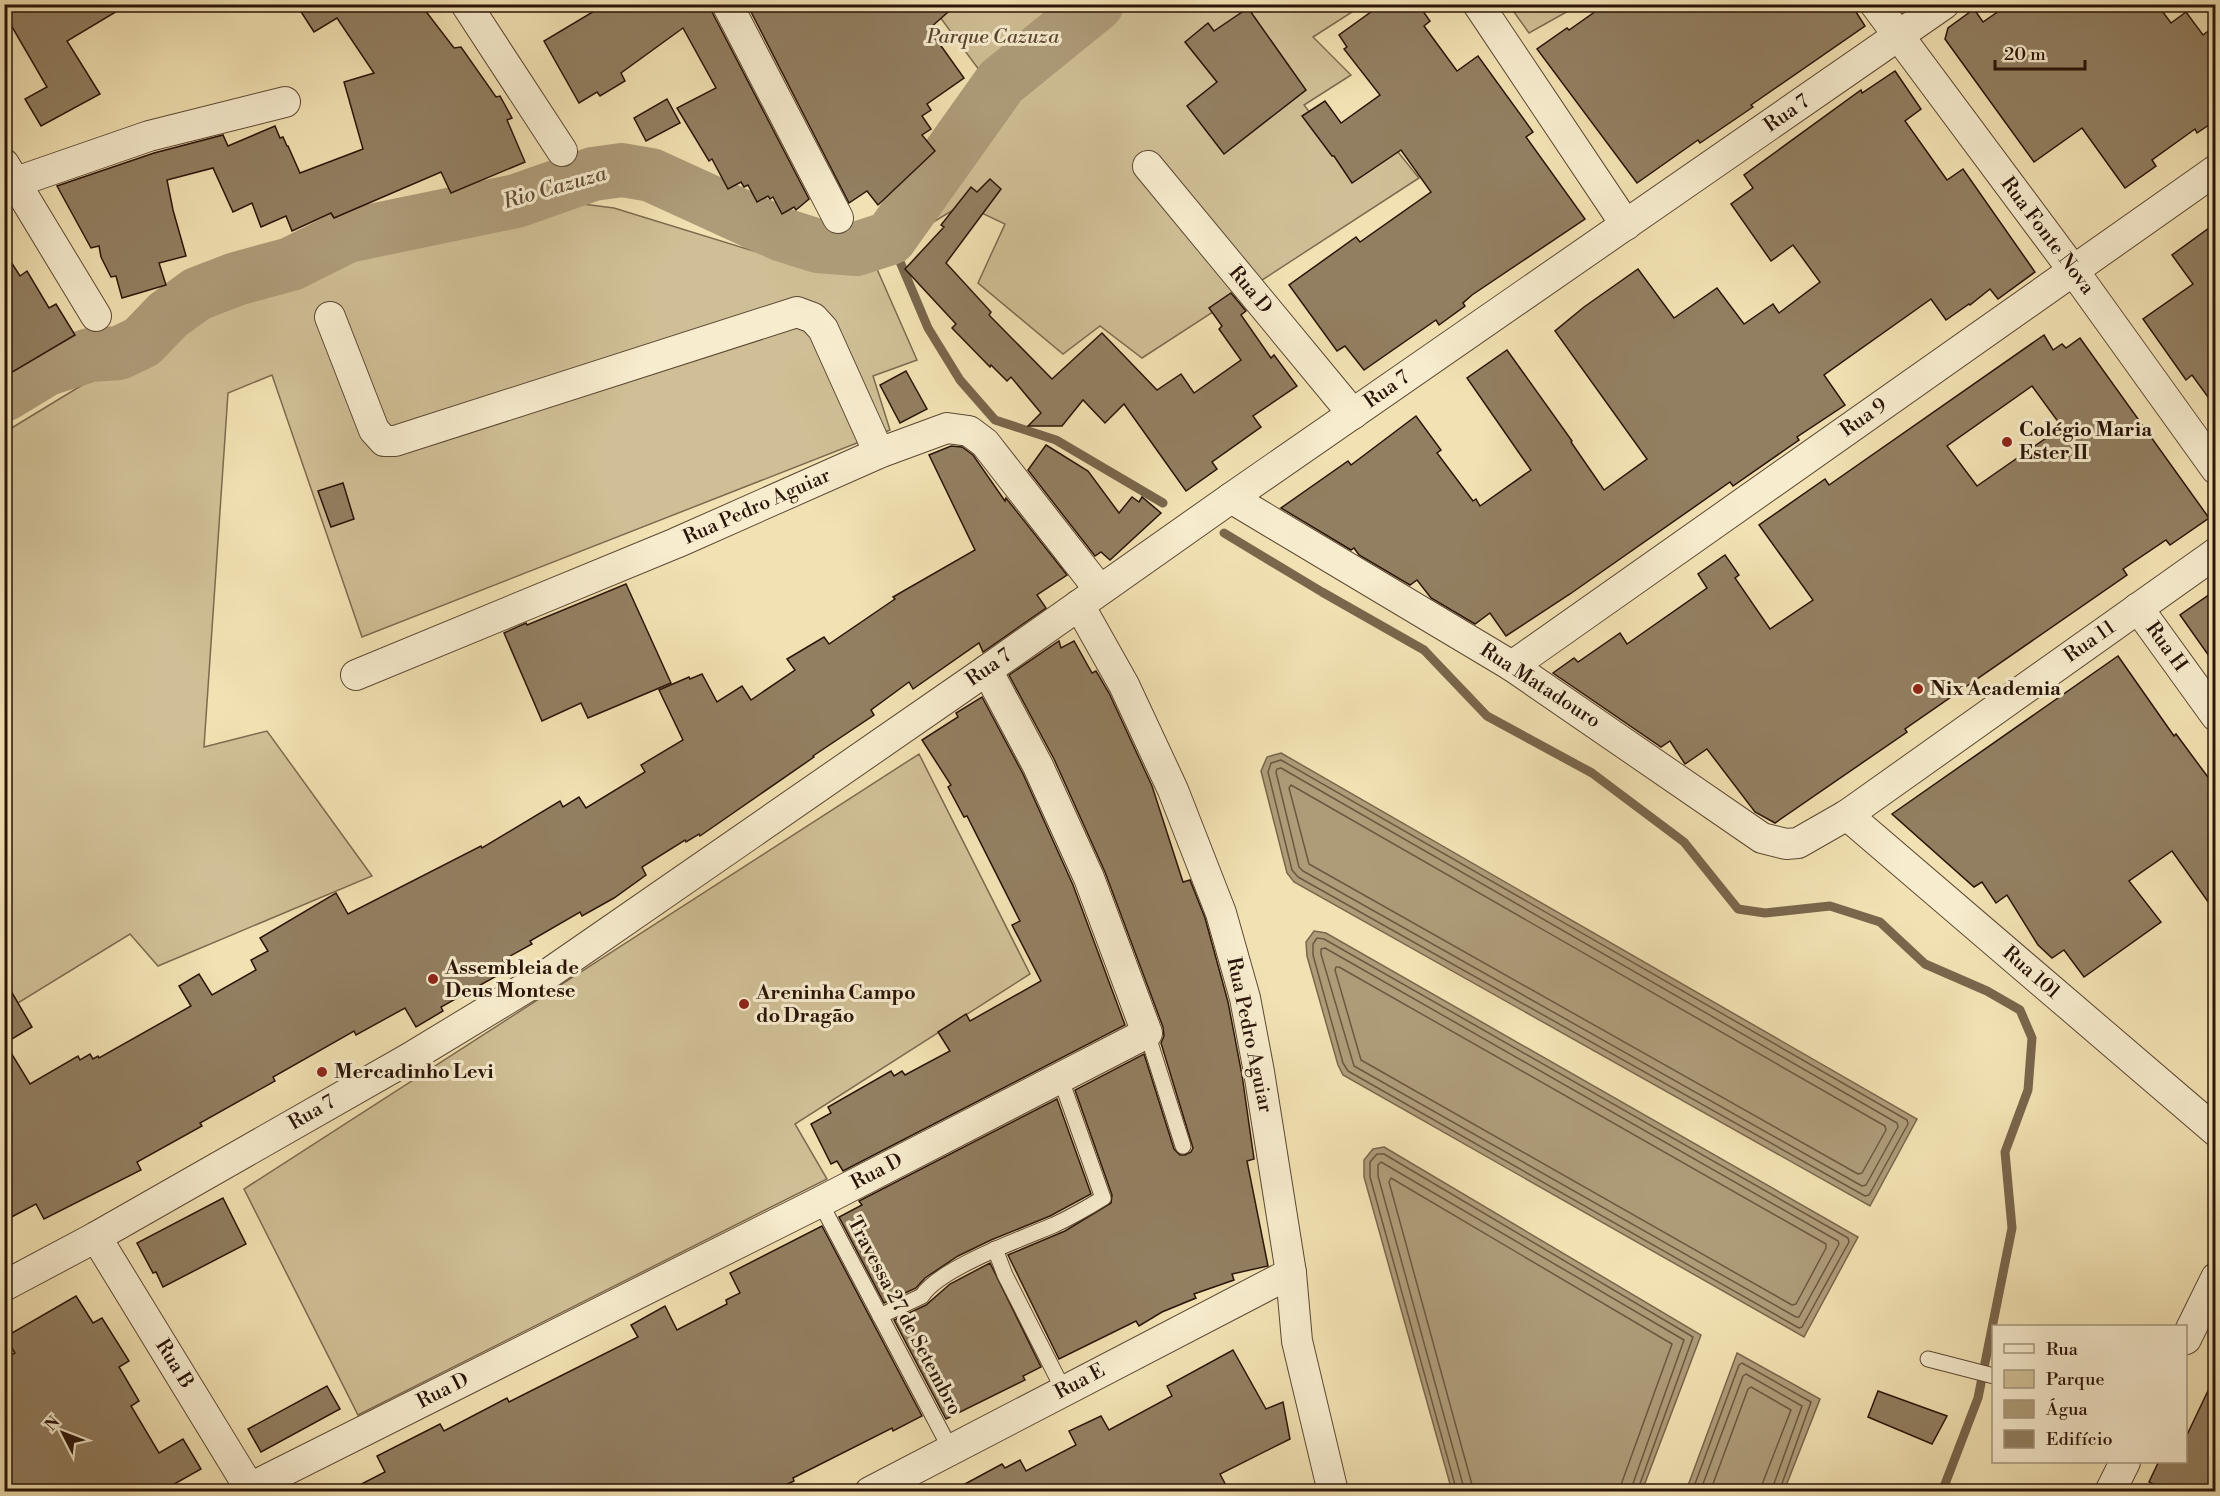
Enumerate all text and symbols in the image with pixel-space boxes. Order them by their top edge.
park label: Parque Cazuza [926,25,1060,50]
scale bar [1995,33,2085,71]
text: 20 m [2004,43,2046,66]
street label: Rua 7 [1760,90,1814,138]
water label: Rio Cazuza [499,161,610,215]
street label: Rua Fonte Nova [1995,172,2100,301]
street label: Rua D [1223,261,1277,319]
street label: Rua 7 [1360,366,1414,414]
street label: Rua 9 [1836,393,1892,443]
place label: Colégio Maria Ester II [2019,418,2152,466]
marker: Colégio Maria Ester II [2000,435,2014,449]
street label: Rua Pedro Aguiar [680,463,835,551]
street label: Rua 11 [2059,615,2121,669]
street label: Rua H [2140,617,2192,677]
street label: Rua Matadouro [1475,638,1605,734]
street label: Rua 7 [962,644,1016,692]
place label: Nix Academia [1930,677,2061,702]
marker: Nix Academia [1911,682,1925,696]
street label: Rua 101 [1997,941,2065,1005]
street label: Rua Pedro Aguiar [1220,955,1278,1115]
place label: Assembleia de Deus Montese [444,956,579,1004]
marker: Assembleia de Deus Montese [426,972,440,986]
place label: Areninha Campo do Dragão [755,981,916,1029]
marker: Areninha Campo do Dragão [737,997,751,1011]
place label: Mercadinho Levi [334,1060,494,1085]
marker: Mercadinho Levi [315,1065,329,1079]
street label: Rua 7 [284,1090,340,1136]
street label: Rua D [847,1148,907,1196]
street label: Travessa 27 de Setembro [841,1212,967,1420]
legend [1992,1325,2187,1463]
street label: Rua B [149,1335,199,1393]
text: Rua [2046,1338,2079,1361]
street label: Rua E [1051,1358,1109,1406]
street label: Rua D [413,1367,473,1415]
text: Parque [2046,1368,2105,1391]
text: Água [2045,1398,2088,1421]
north arrow [33,1403,93,1463]
text: N [41,1412,64,1435]
text: Edifício [2046,1428,2113,1451]

